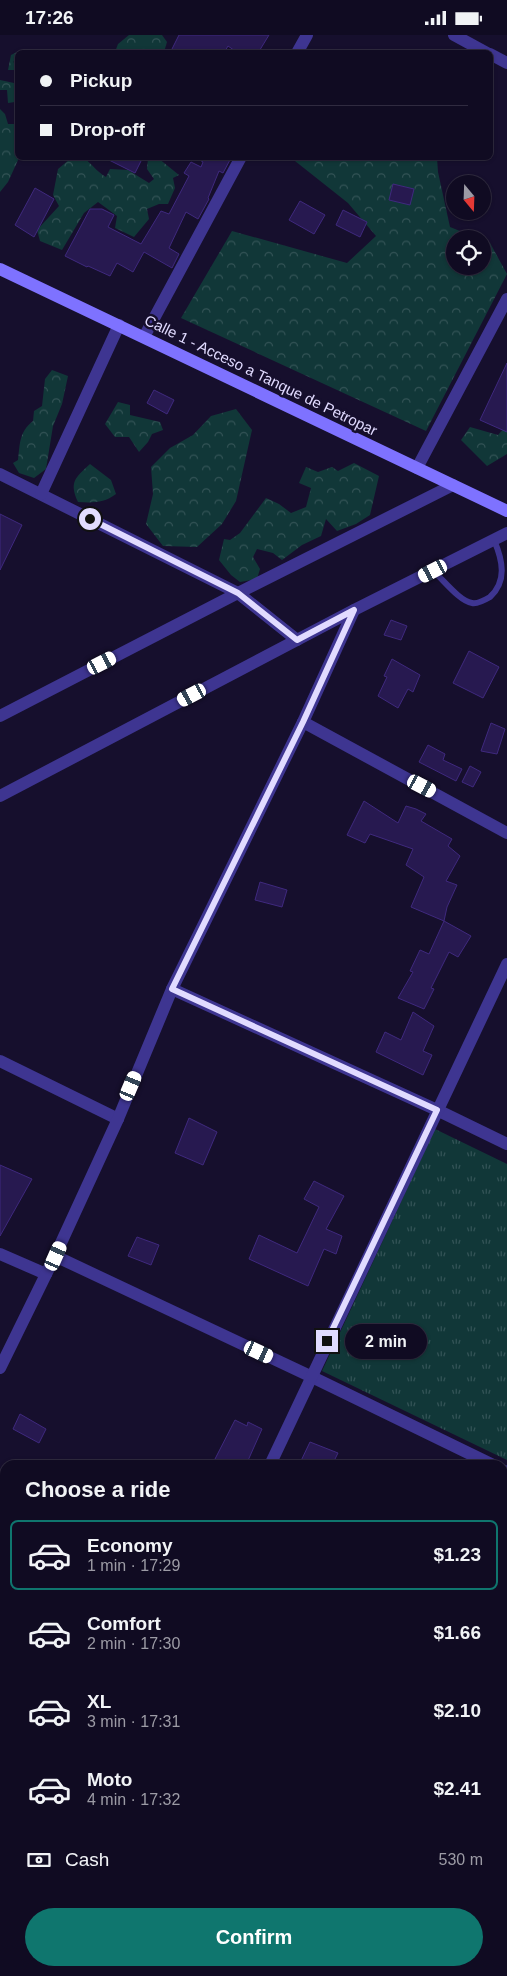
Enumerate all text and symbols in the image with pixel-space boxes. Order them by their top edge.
text: 17:26 [25,7,74,28]
text: Pickup [70,70,132,91]
text: Drop-off [70,119,145,140]
north arrow [446,175,491,220]
map controls [446,175,491,275]
button: locate [446,230,491,275]
street label: Calle 1 - Acceso a Tanque de Petropar [142,311,380,439]
route start [79,508,101,530]
car [416,558,449,584]
car [85,650,118,676]
car [175,681,208,709]
car [405,772,438,800]
car [118,1069,143,1103]
car [43,1239,68,1273]
callout: 2 min [344,1323,427,1359]
route end [316,1330,338,1352]
text: 2 min [365,1333,407,1350]
car [242,1339,275,1365]
text: Choose a ride [25,1477,170,1502]
icon: car [27,1533,72,1578]
text: Economy [87,1535,173,1556]
text: $1.23 [433,1544,481,1565]
text: 1 min · 17:29 [87,1557,180,1574]
icon: car [27,1611,72,1656]
text: Comfort [87,1613,161,1634]
text: $1.66 [433,1622,481,1643]
text: 2 min · 17:30 [87,1635,180,1652]
icon: car [27,1689,72,1734]
text: XL [87,1691,111,1712]
text: $2.10 [433,1700,481,1721]
text: 3 min · 17:31 [87,1713,180,1730]
icon: car [27,1767,72,1812]
text: Moto [87,1769,132,1790]
text: $2.41 [433,1778,481,1799]
text: 4 min · 17:32 [87,1791,180,1808]
icon: cash [25,1846,53,1874]
text: Cash [65,1849,109,1870]
text: 530 m [439,1851,483,1868]
button: Confirm [25,1908,483,1966]

